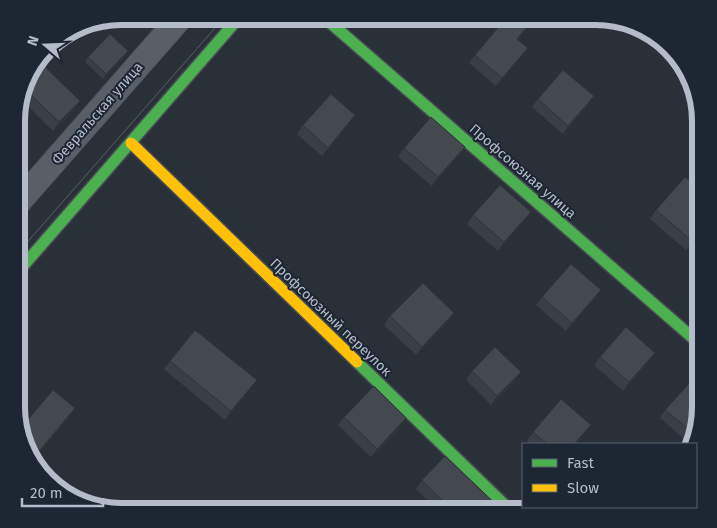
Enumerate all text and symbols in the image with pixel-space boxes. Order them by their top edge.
north arrow [20,20,70,70]
text: N [24,34,43,48]
street label: Февральская улица [48,59,146,168]
street label: Профсоюзная улица [466,120,580,222]
street label: Профсоюзный переулок [266,255,395,380]
legend [522,443,697,508]
text: Fast [567,454,594,472]
scale bar [22,476,104,508]
text: Slow [567,479,599,497]
text: 20 m [30,484,63,502]

